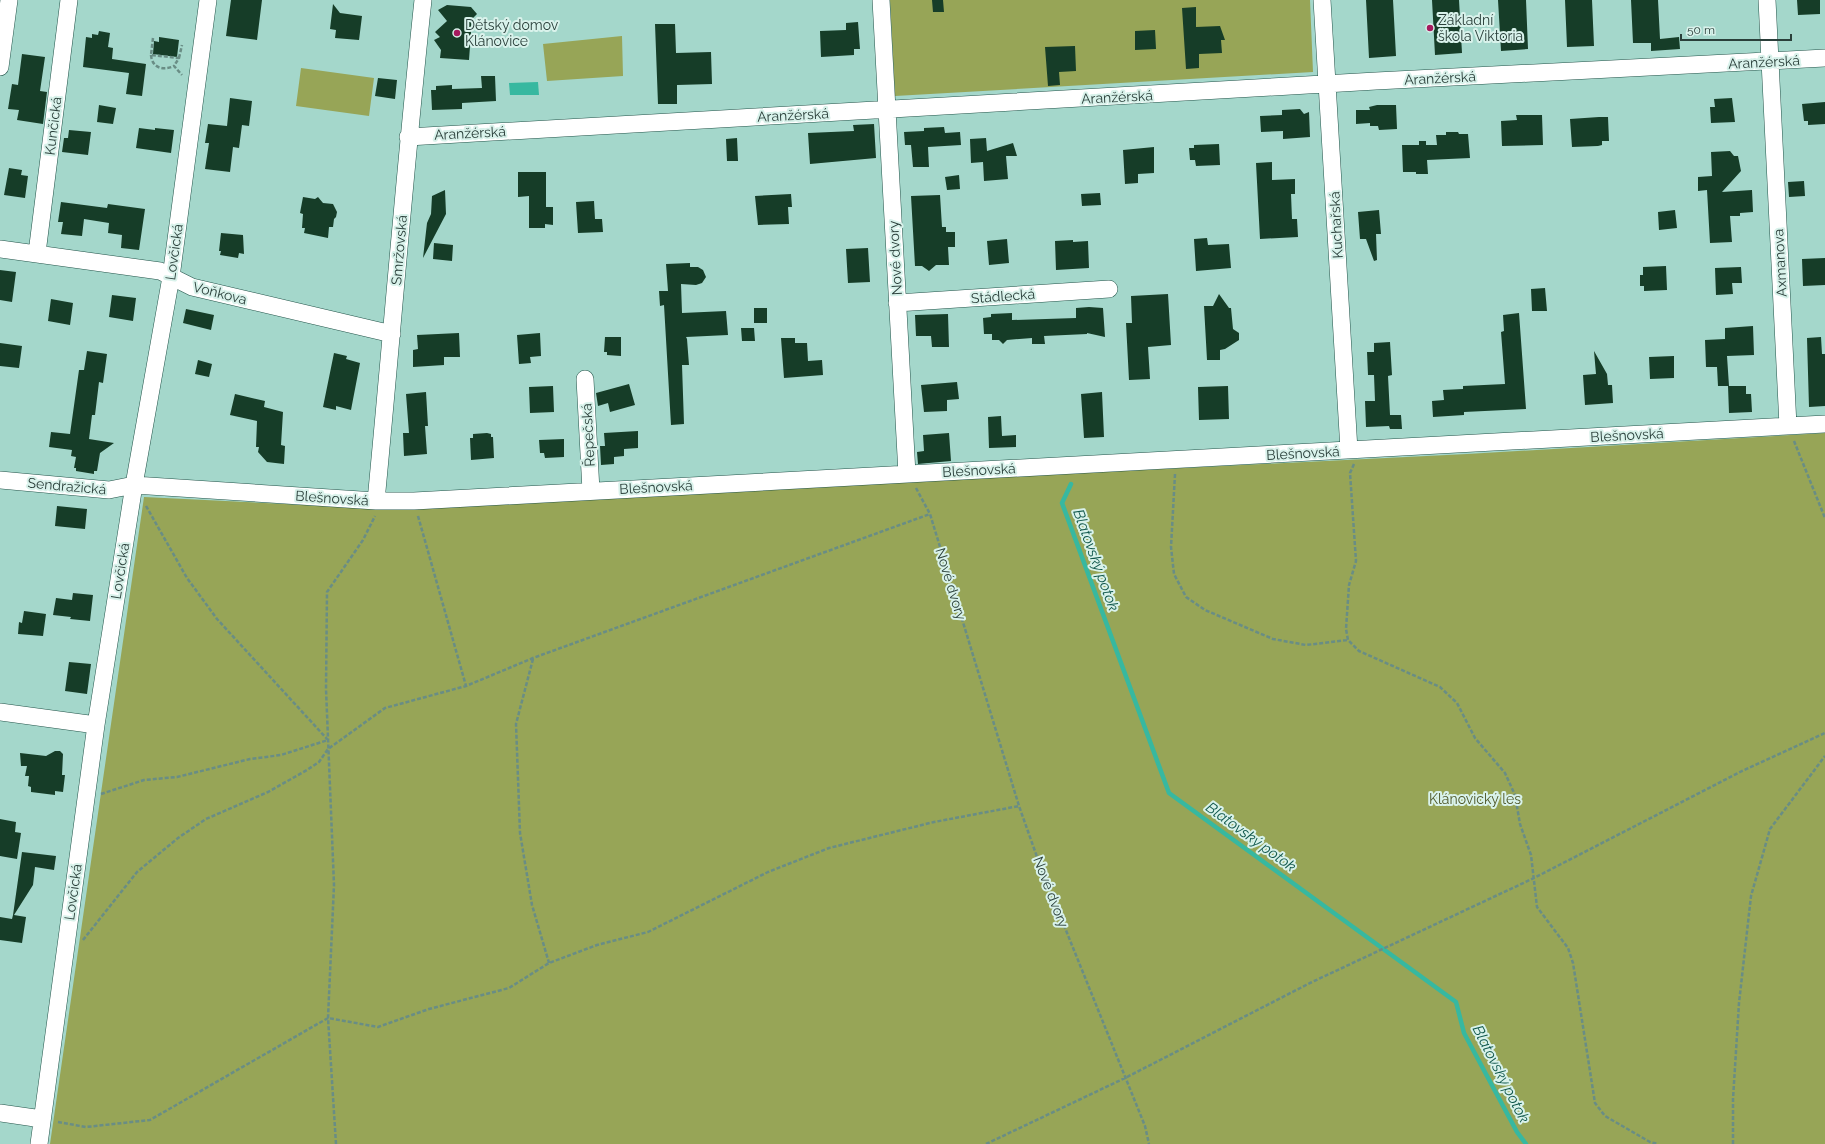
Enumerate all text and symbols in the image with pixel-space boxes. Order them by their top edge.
place label: Základní škola Viktoria [1438,12,1523,44]
scale bar [1681,16,1791,42]
place label: Dětský domov Klánovice [465,17,559,49]
marker: Základní škola Viktoria [1425,23,1435,33]
text: 50 m [1687,23,1715,37]
marker: Dětský domov Klánovice [452,28,462,38]
street label: Aranžérská [1728,52,1800,72]
street label: Aranžérská [1404,68,1476,88]
street label: Aranžérská [1081,87,1153,107]
street label: Kunčická [41,96,65,156]
street label: Aranžérská [757,105,829,125]
street label: Aranžérská [434,123,506,143]
street label: Kuchařská [1326,191,1346,259]
street label: Smržovská [388,214,410,286]
street label: Nové dvory [885,220,905,296]
street label: Lovčická [162,223,186,281]
street label: Axmanova [1770,229,1790,297]
street label: Voňkova [191,279,249,307]
street label: Stádlecká [970,286,1036,306]
street label: Řepečská [576,403,598,467]
street label: Blešnovská [1590,425,1664,445]
street label: Blešnovská [1266,443,1340,463]
street label: Blešnovská [942,460,1016,480]
street label: Sendražická [27,475,107,497]
street label: Blešnovská [619,477,693,497]
street label: Blešnovská [295,487,369,509]
water label: Blatovský potok [1069,507,1123,613]
street label: Lovčická [108,542,132,600]
street label: Nové dvory [932,546,970,622]
park label: Klánovický les [1429,791,1521,807]
water label: Blatovský potok [1202,798,1300,876]
street label: Nové dvory [1030,854,1072,930]
street label: Lovčická [61,863,85,921]
water label: Blatovský potok [1469,1022,1533,1126]

